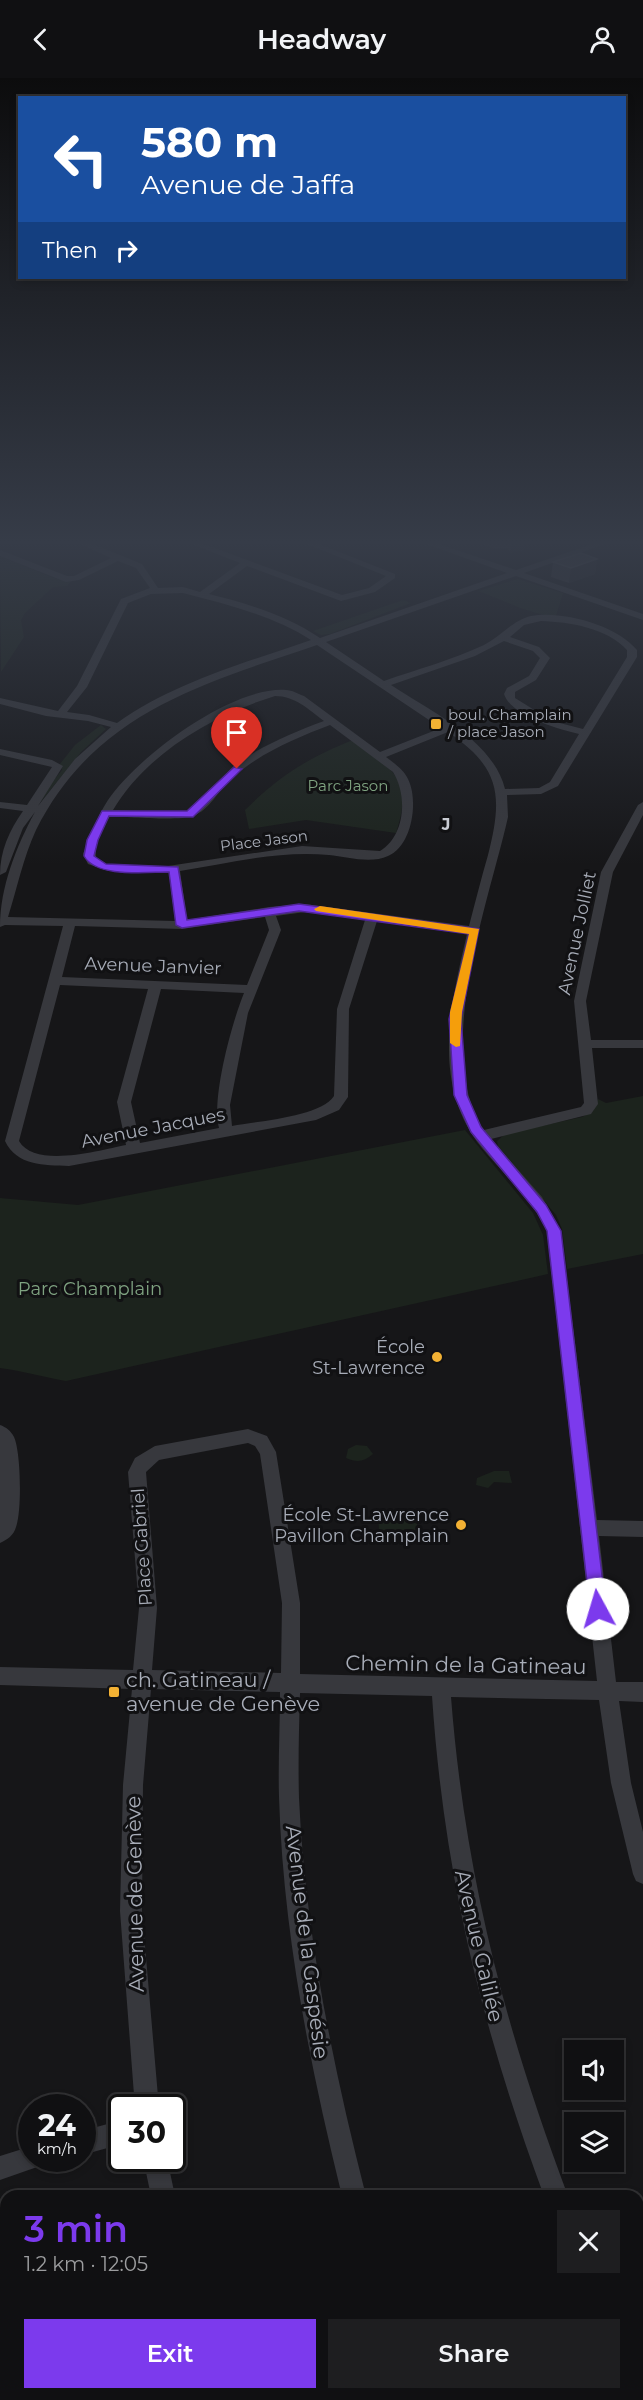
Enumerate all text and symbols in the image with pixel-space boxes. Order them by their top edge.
icon: back [24,23,57,56]
text: Headway [257,23,386,56]
icon: person [586,23,619,56]
text: 580 m [141,116,278,168]
icon: left [42,120,120,198]
text: Avenue de Jaffa [141,168,355,201]
icon: right [110,234,143,267]
text: Then [42,237,98,264]
place label: boul. Champlain / place Jason [447,705,572,741]
pin [211,707,262,769]
icon: arrive [220,716,253,749]
marker: boul. Champlain / place Jason [429,717,443,731]
park label: Parc Jason [308,776,388,795]
district label: J [441,815,450,834]
street label: Place Jason [219,826,309,855]
street label: Avenue Jolliet [553,869,601,997]
street label: Avenue Janvier [84,953,222,979]
street label: Avenue Jacques [79,1103,227,1153]
park label: Parc Champlain [18,1278,162,1300]
place label: École St-Lawrence [312,1336,425,1379]
marker: École St-Lawrence [430,1350,444,1364]
street label: Place Gabriel [127,1487,157,1607]
place label: École St-Lawrence Pavillon Champlain [274,1504,449,1547]
marker: École St-Lawrence Pavillon Champlain [454,1518,468,1532]
position arrow [566,1577,630,1641]
street label: Chemin de la Gatineau [345,1650,587,1679]
place label: ch. Gatineau / avenue de Genève [126,1667,320,1716]
marker: ch. Gatineau / avenue de Genève [107,1685,121,1699]
street label: Avenue de Genève [120,1796,149,1992]
street label: Avenue de la Gaspésie [281,1824,334,2060]
street label: Avenue Galilée [450,1867,509,2025]
map controls [564,2040,624,2172]
button: sound [564,2040,624,2100]
speed limit sign: 30 [108,2094,186,2172]
text: 24 [38,2107,76,2144]
button: layers [564,2112,624,2172]
text: km/h [37,2139,77,2158]
text: 3 min [24,2207,128,2251]
button: close [557,2210,620,2273]
text: 1.2 km · 12:05 [24,2252,148,2276]
button: Exit [24,2319,316,2388]
button: Share [328,2319,620,2388]

